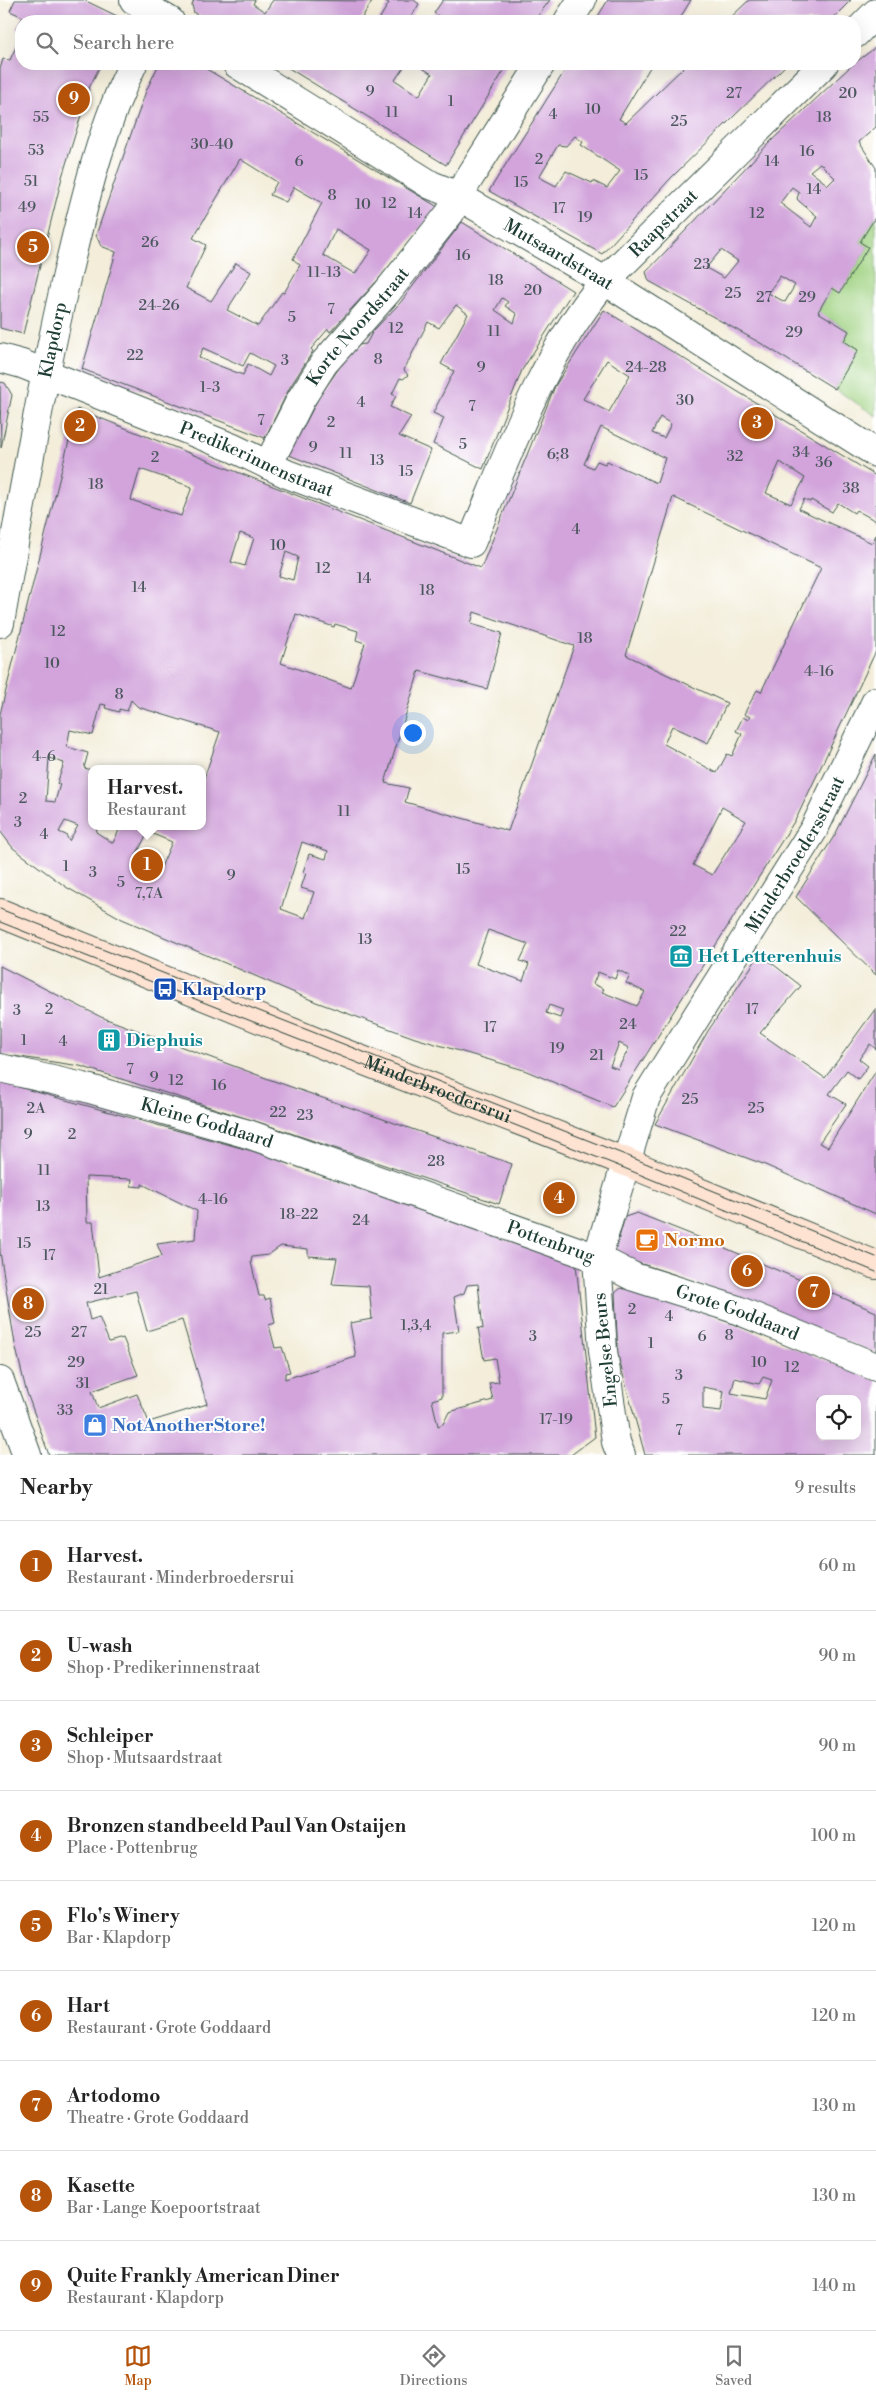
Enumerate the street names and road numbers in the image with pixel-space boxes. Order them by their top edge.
street label: Raapstraat [624,184,704,263]
street label: Mutsaardstraat [499,214,618,296]
street label: Korte Noordstraat [301,262,415,390]
street label: Klapdorp [34,300,72,380]
street label: Predikerinnenstraat [176,417,337,503]
street label: Minderbroedersstraat [741,772,850,938]
street label: Minderbroedersrui [361,1051,515,1129]
street label: Kleine Goddaard [138,1093,277,1154]
street label: Pottenbrug [504,1216,598,1268]
street label: Grote Goddaard [673,1280,803,1346]
street label: Engelse Beurs [588,1291,623,1408]

